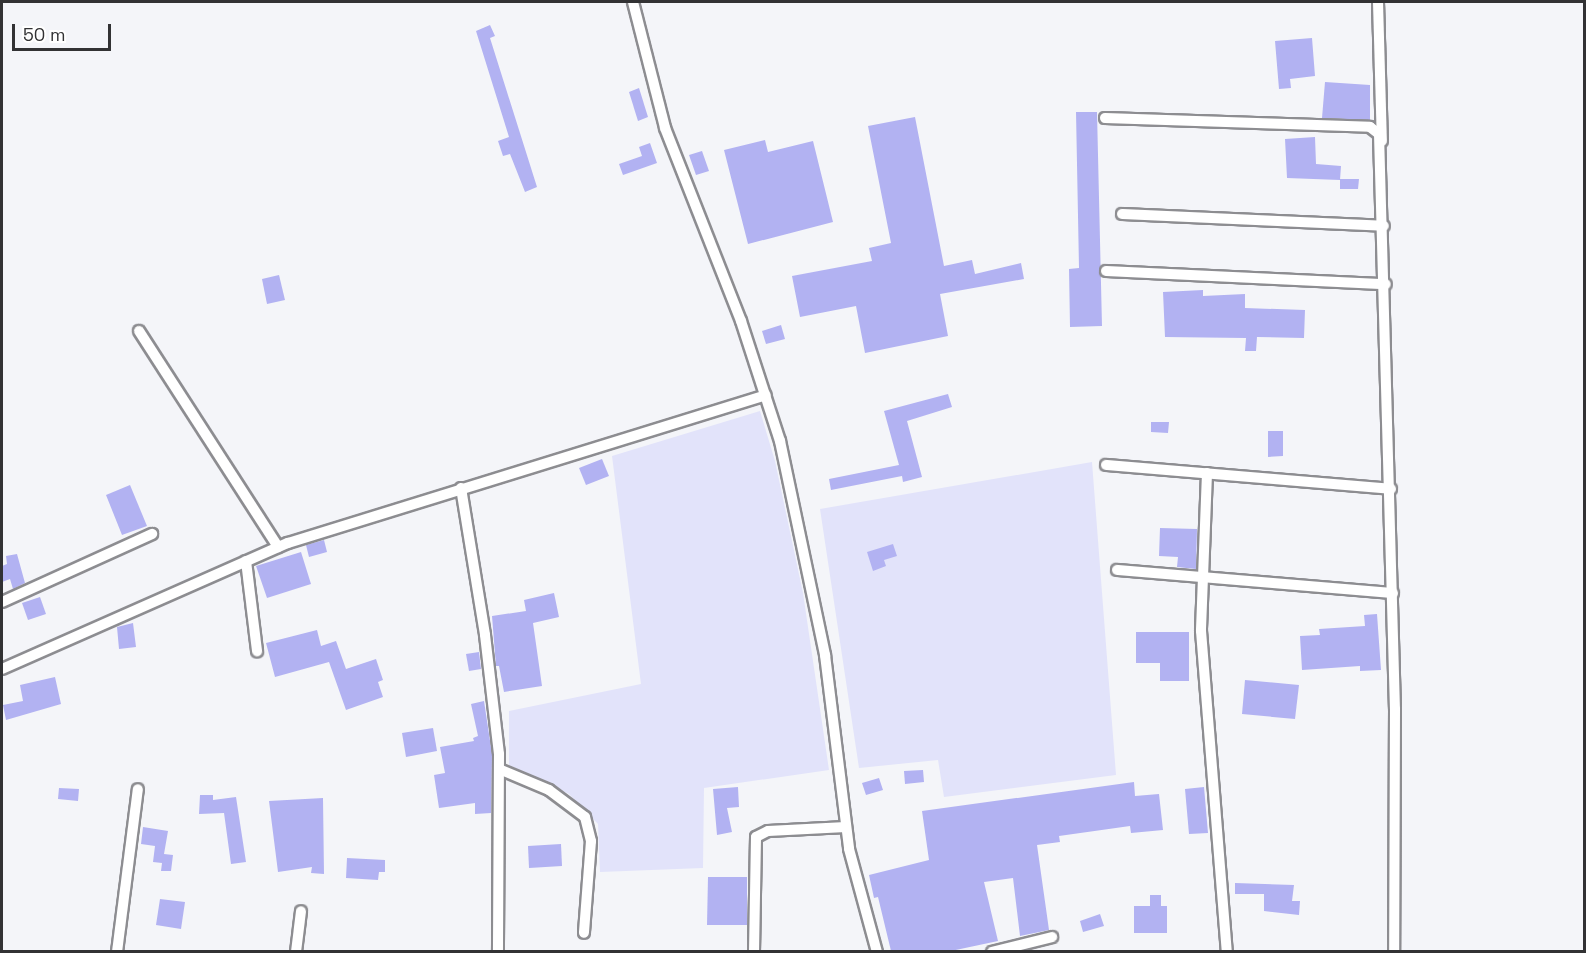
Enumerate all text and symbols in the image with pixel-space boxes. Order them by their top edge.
scale bar [15,12,114,50]
text: 50 m [23,23,65,46]

